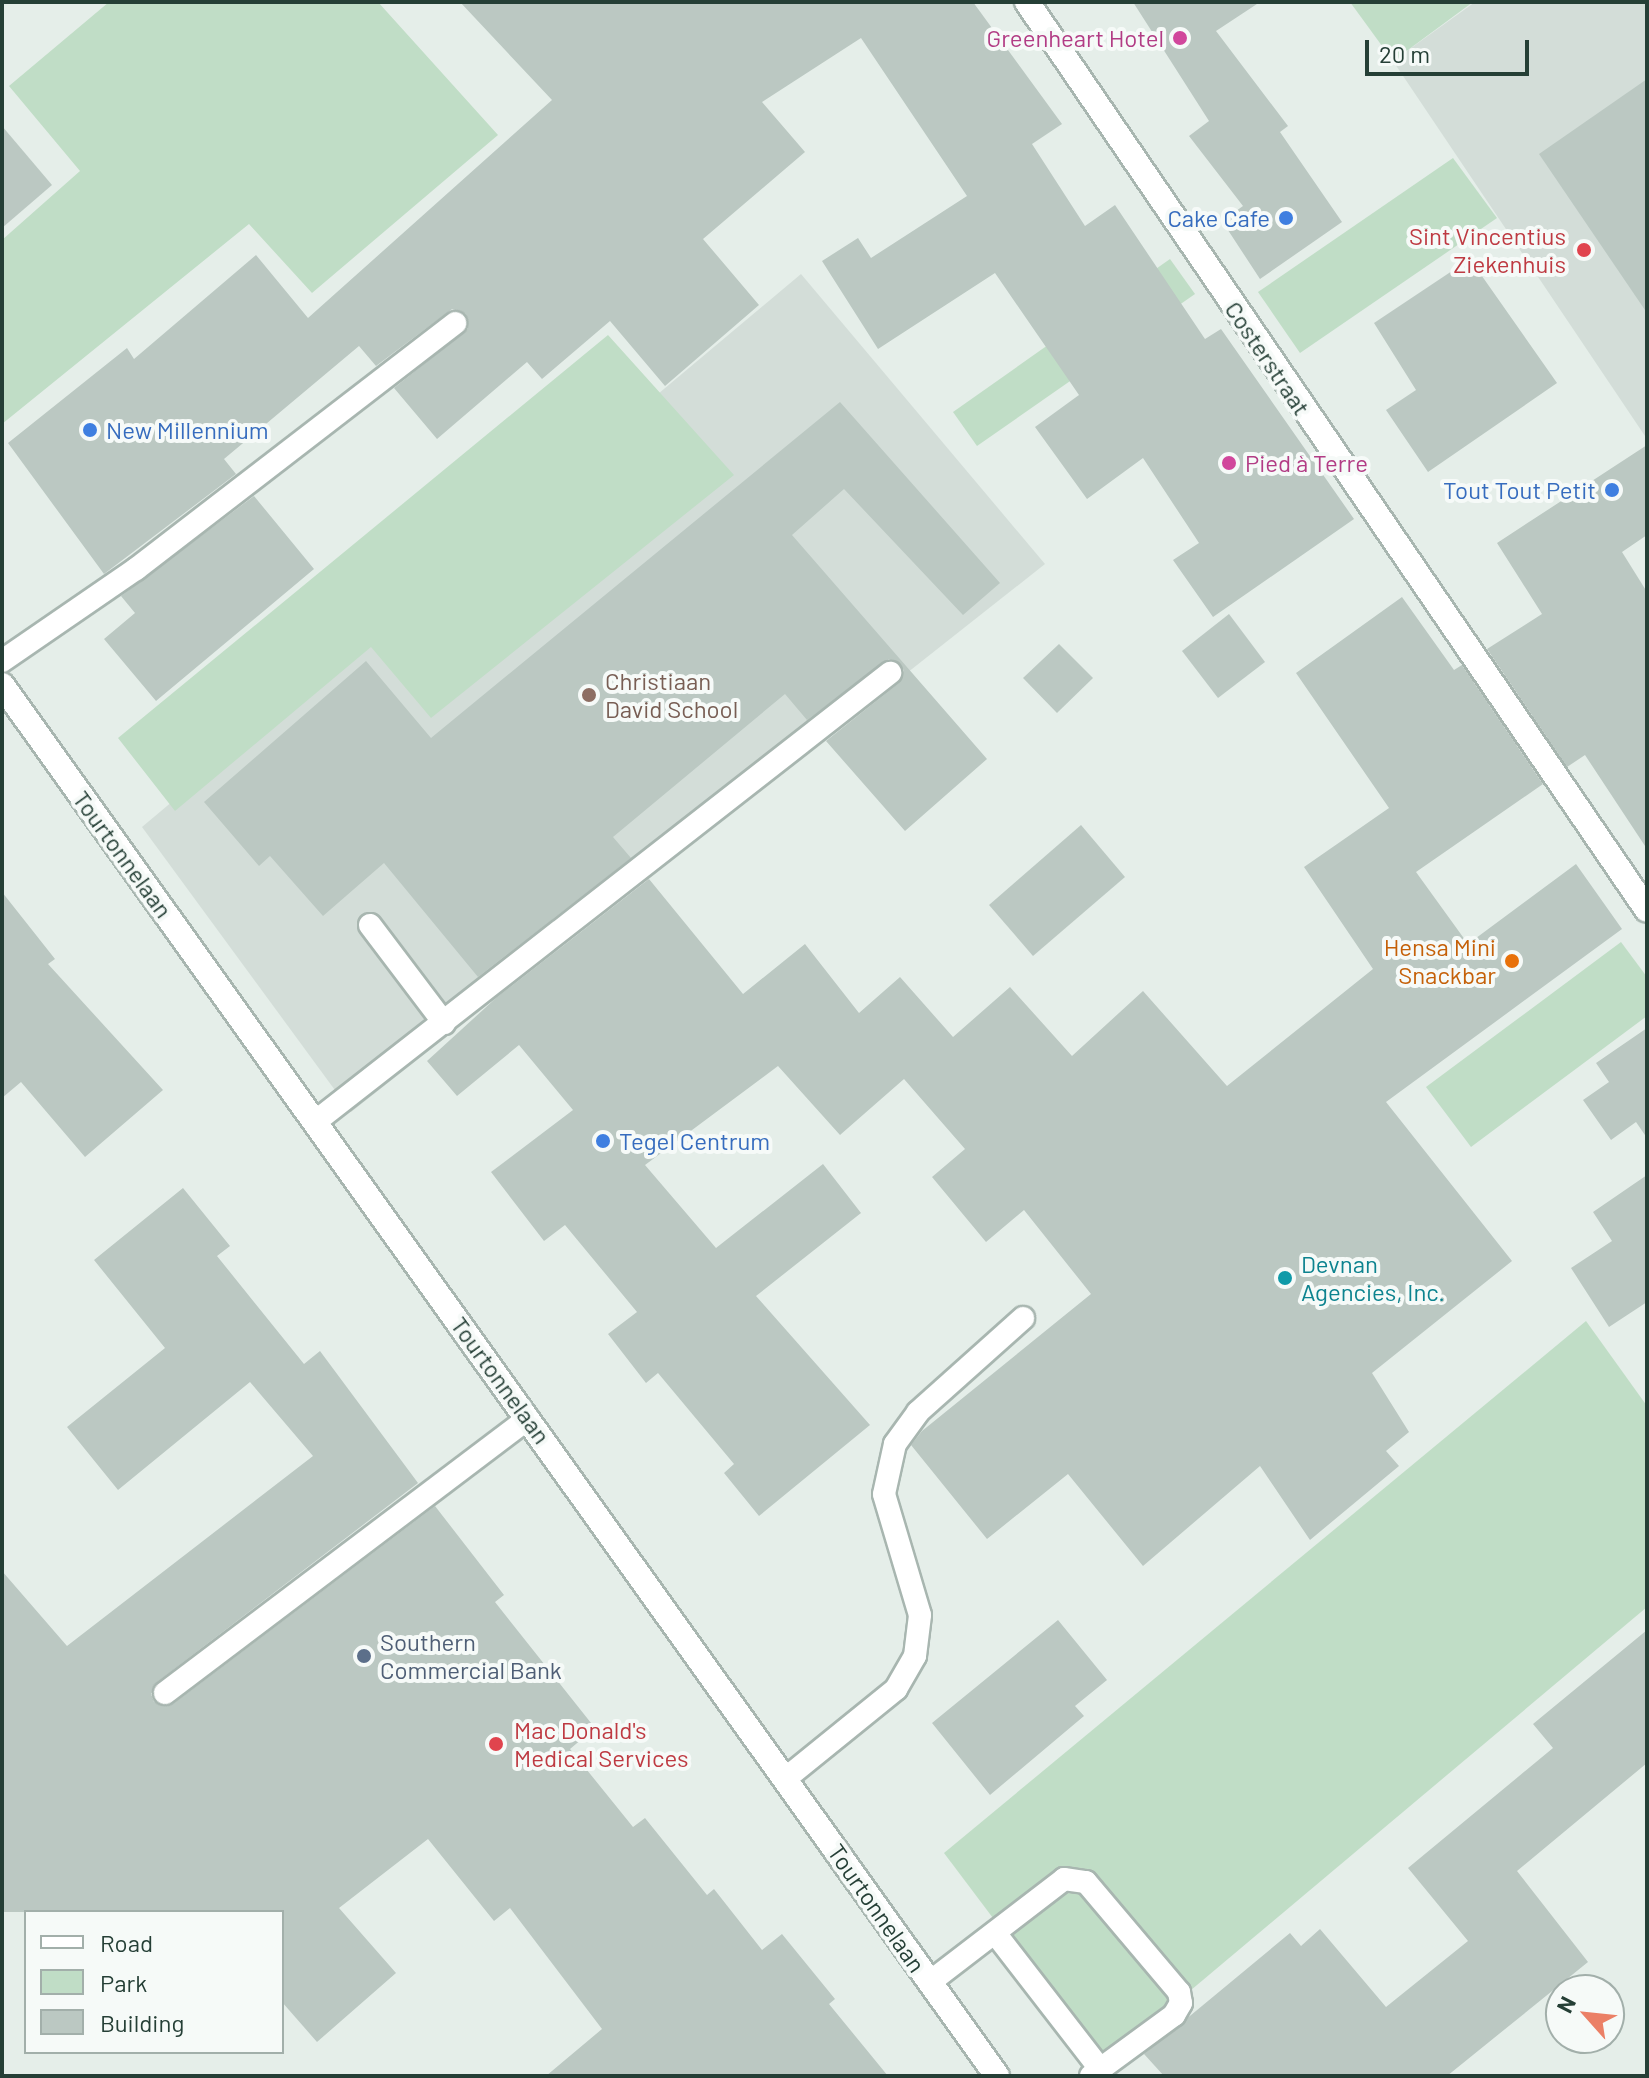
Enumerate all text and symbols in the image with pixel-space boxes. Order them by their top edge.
place label: Greenheart Hotel [987,24,1164,52]
scale bar [1369,24,1533,74]
marker: Greenheart Hotel [1171,29,1189,47]
text: 20 m [1379,39,1430,68]
place label: Cake Cafe [1167,204,1270,232]
marker: Cake Cafe [1277,209,1295,227]
place label: Sint Vincentius Ziekenhuis [1409,222,1566,278]
marker: Sint Vincentius Ziekenhuis [1573,239,1595,261]
street label: Costerstraat [1219,296,1317,420]
place label: New Millennium [106,416,269,444]
marker: New Millennium [81,421,99,439]
place label: Pied à Terre [1245,449,1368,477]
marker: Pied à Terre [1220,454,1238,472]
place label: Tout Tout Petit [1443,476,1596,504]
marker: Tout Tout Petit [1603,481,1621,499]
place label: Christiaan David School [605,667,738,723]
marker: Christiaan David School [580,686,598,704]
street label: Tourtonnelaan [67,785,179,923]
place label: Hensa Mini Snackbar [1384,933,1496,989]
marker: Hensa Mini Snackbar [1503,952,1521,970]
place label: Tegel Centrum [619,1127,770,1155]
marker: Tegel Centrum [594,1132,612,1150]
place label: Devnan Agencies, Inc. [1301,1250,1445,1306]
marker: Devnan Agencies, Inc. [1276,1269,1294,1287]
street label: Tourtonnelaan [445,1311,557,1449]
place label: Southern Commercial Bank [380,1628,562,1684]
marker: Southern Commercial Bank [355,1647,373,1665]
place label: Mac Donald's Medical Services [514,1716,689,1772]
marker: Mac Donald's Medical Services [485,1733,507,1755]
street label: Tourtonnelaan [822,1838,932,1978]
legend [24,1910,284,2054]
text: Road [100,1928,153,1957]
text: Park [100,1968,147,1997]
north arrow [1545,1974,1625,2054]
text: N [1550,1992,1580,2016]
text: Building [100,2008,184,2037]

